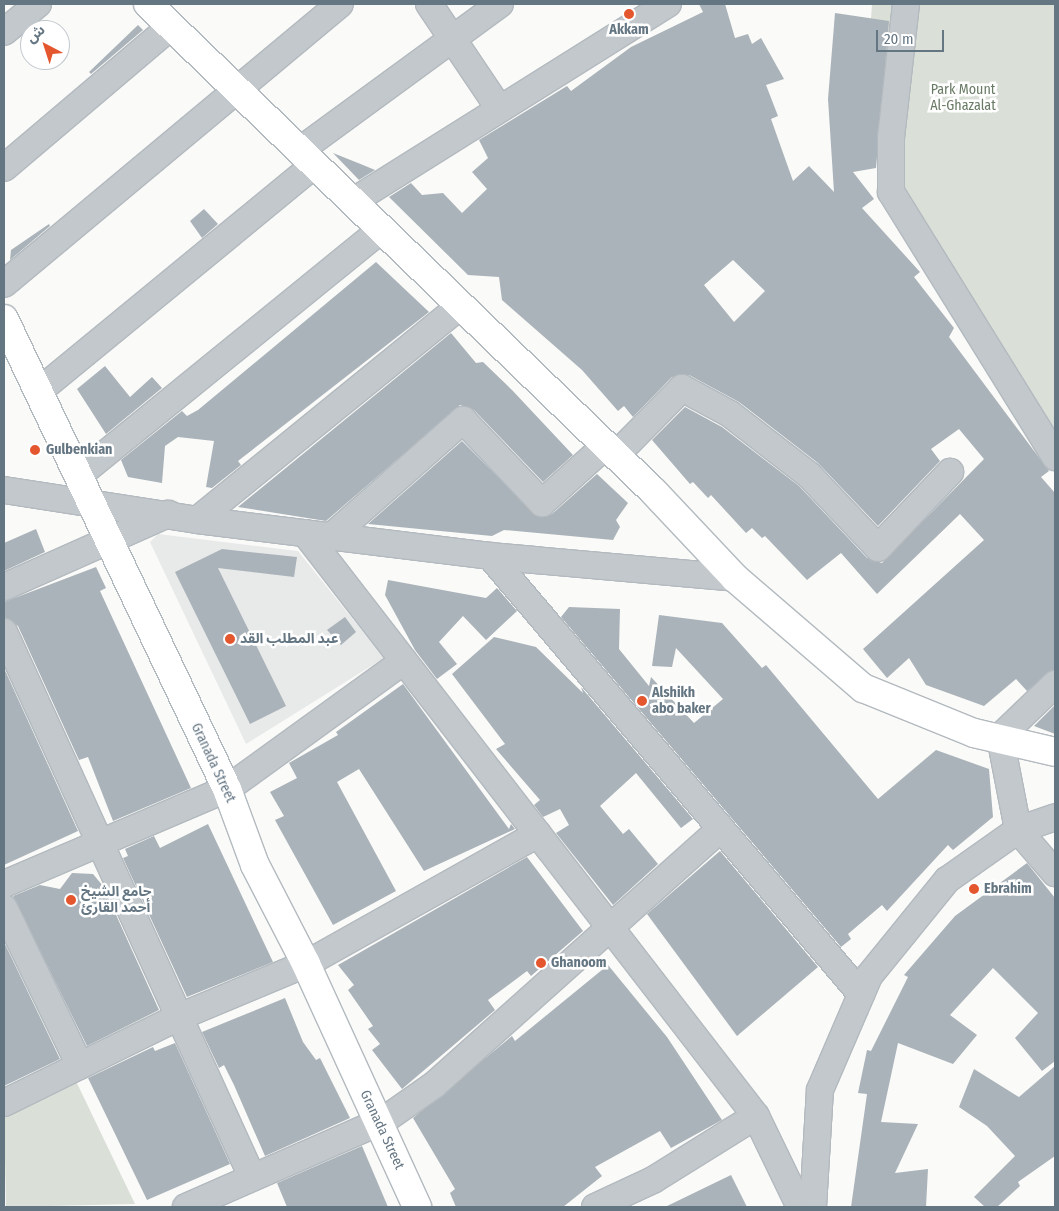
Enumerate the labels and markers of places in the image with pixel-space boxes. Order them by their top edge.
marker: Akkam [623,8,635,20]
place label: Akkam [609,22,649,38]
place label: Gulbenkian [46,442,112,458]
marker: Gulbenkian [28,443,42,457]
place label: عبد المطلب القد [240,631,339,647]
marker: عبد المطلب القد [224,633,236,645]
place label: Alshikh abo baker [652,685,711,718]
marker: Alshikh abo baker [636,695,648,707]
place label: Ebrahim [984,881,1032,897]
marker: Ebrahim [968,883,980,895]
place label: جامع الشيخ أحمد القارئ [81,884,152,916]
marker: جامع الشيخ أحمد القارئ [65,894,77,906]
place label: Ghanoom [551,955,607,971]
marker: Ghanoom [535,957,547,969]

